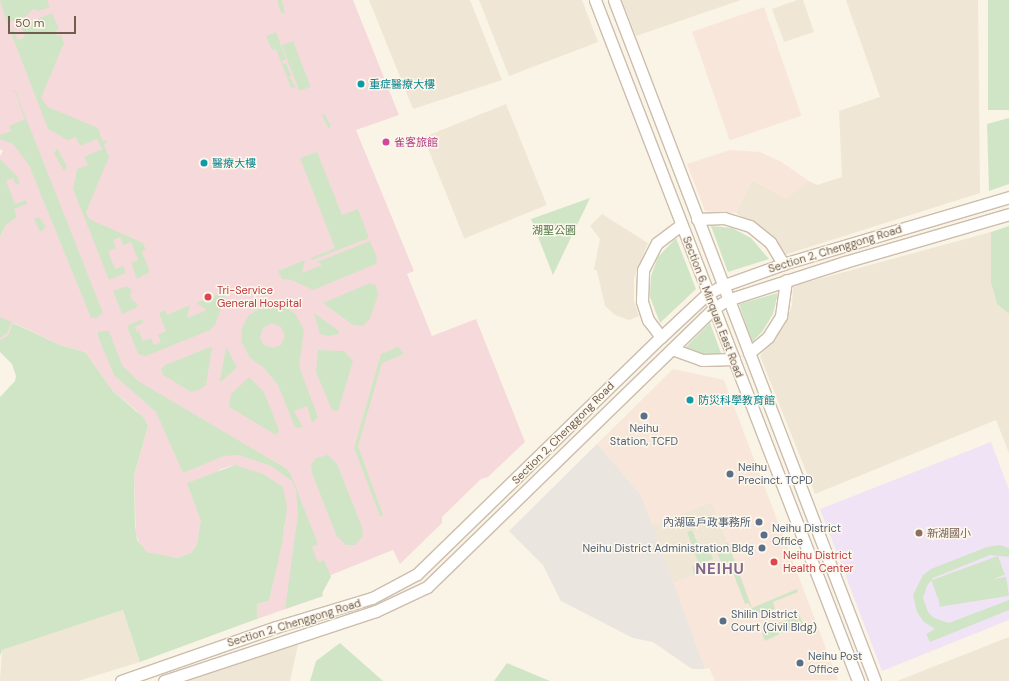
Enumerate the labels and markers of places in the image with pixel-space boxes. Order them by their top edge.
place label: 重症醫療大樓 [369,77,435,91]
marker: 重症醫療大樓 [356,79,366,89]
place label: 雀客旅館 [394,135,438,149]
marker: 雀客旅館 [381,137,391,147]
place label: 醫療大樓 [212,156,256,170]
marker: 醫療大樓 [199,158,209,168]
place label: Tri-Service General Hospital [217,284,301,310]
marker: Tri-Service General Hospital [202,291,214,303]
place label: 防災科學教育館 [698,393,775,407]
marker: 防災科學教育館 [685,395,695,405]
marker: Neihu Station, TCFD [639,411,649,421]
place label: Neihu Station, TCFD [610,422,678,448]
place label: Neihu Precinct. TCPD [738,461,813,487]
marker: Neihu Precinct. TCPD [725,469,735,479]
place label: 內湖區戶政事務所 [663,515,751,529]
marker: 內湖區戶政事務所 [754,517,764,527]
place label: Neihu District Office [772,522,841,548]
place label: 新湖國小 [927,526,971,540]
marker: 新湖國小 [914,528,924,538]
marker: Neihu District Office [759,530,769,540]
place label: Neihu District Administration Bldg [582,541,754,555]
marker: Neihu District Administration Bldg [757,543,767,553]
place label: Neihu District Health Center [783,549,854,575]
marker: Neihu District Health Center [768,556,780,568]
place label: Shilin District Court (Civil Bldg) [731,608,817,634]
marker: Shilin District Court (Civil Bldg) [718,616,728,626]
place label: Neihu Post Office [808,650,862,676]
marker: Neihu Post Office [795,658,805,668]

